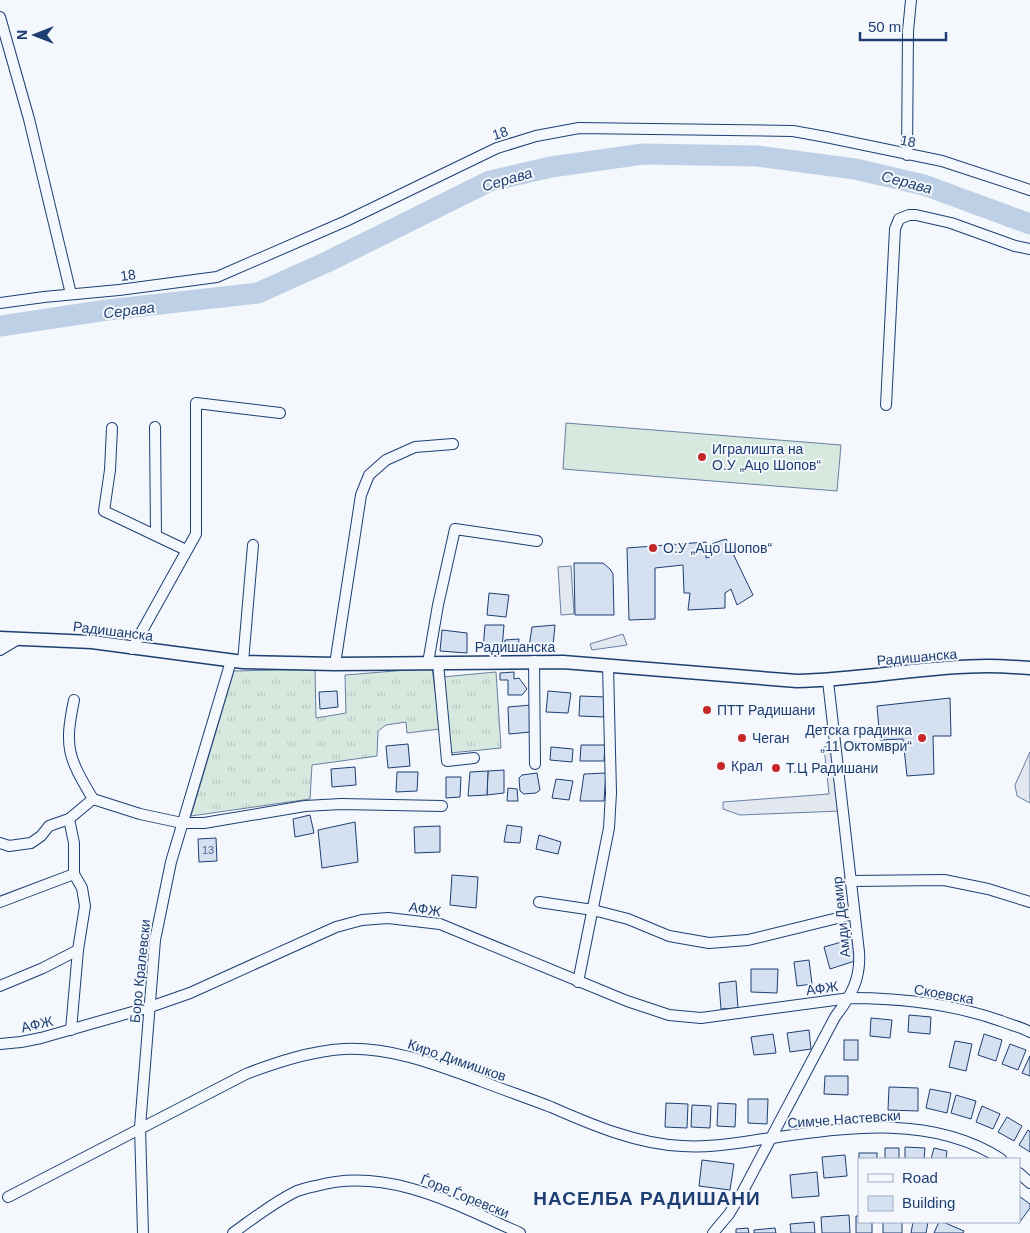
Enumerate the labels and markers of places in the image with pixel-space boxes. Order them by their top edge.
place label: Игралишта на О.У „Ацо Шопов“ [712,441,822,473]
marker: Игралишта на О.У „Ацо Шопов“ [696,451,708,463]
place label: О.У „Ацо Шопов“ [663,540,773,556]
marker: О.У „Ацо Шопов“ [647,542,659,554]
place label: ПТТ Радишани [717,702,815,718]
marker: ПТТ Радишани [701,704,713,716]
place label: Детска градинка „11 Октомври“ [805,722,912,754]
place label: Чеган [752,730,789,746]
marker: Чеган [736,732,748,744]
marker: Детска градинка „11 Октомври“ [916,732,928,744]
place label: Крал [731,758,763,774]
marker: Крал [715,760,727,772]
place label: Т.Ц Радишани [786,760,878,776]
marker: Т.Ц Радишани [770,762,782,774]

